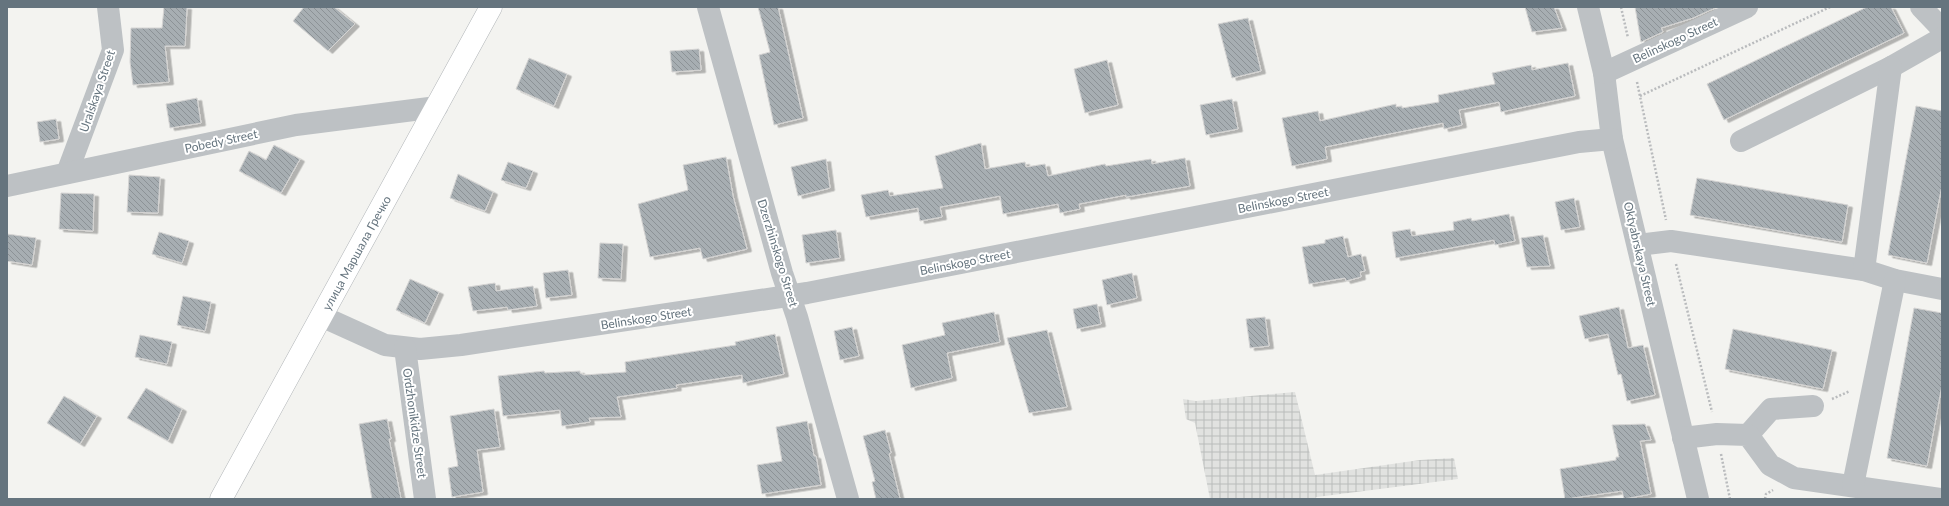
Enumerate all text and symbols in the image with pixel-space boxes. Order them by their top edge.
street label: Belinskogo Street [1630,14,1720,66]
street label: Uralskaya Street [76,47,118,134]
street label: Pobedy Street [183,126,259,156]
street label: Belinskogo Street [1237,184,1330,216]
street label: улица Маршала Гречко [319,193,394,313]
street label: Dzerzhinskogo Street [754,197,802,309]
street label: Oktyabrskaya Street [1621,200,1659,308]
street label: Belinskogo Street [919,246,1012,278]
street label: Belinskogo Street [600,303,693,333]
street label: Ordzhonikidze Street [400,367,430,480]

